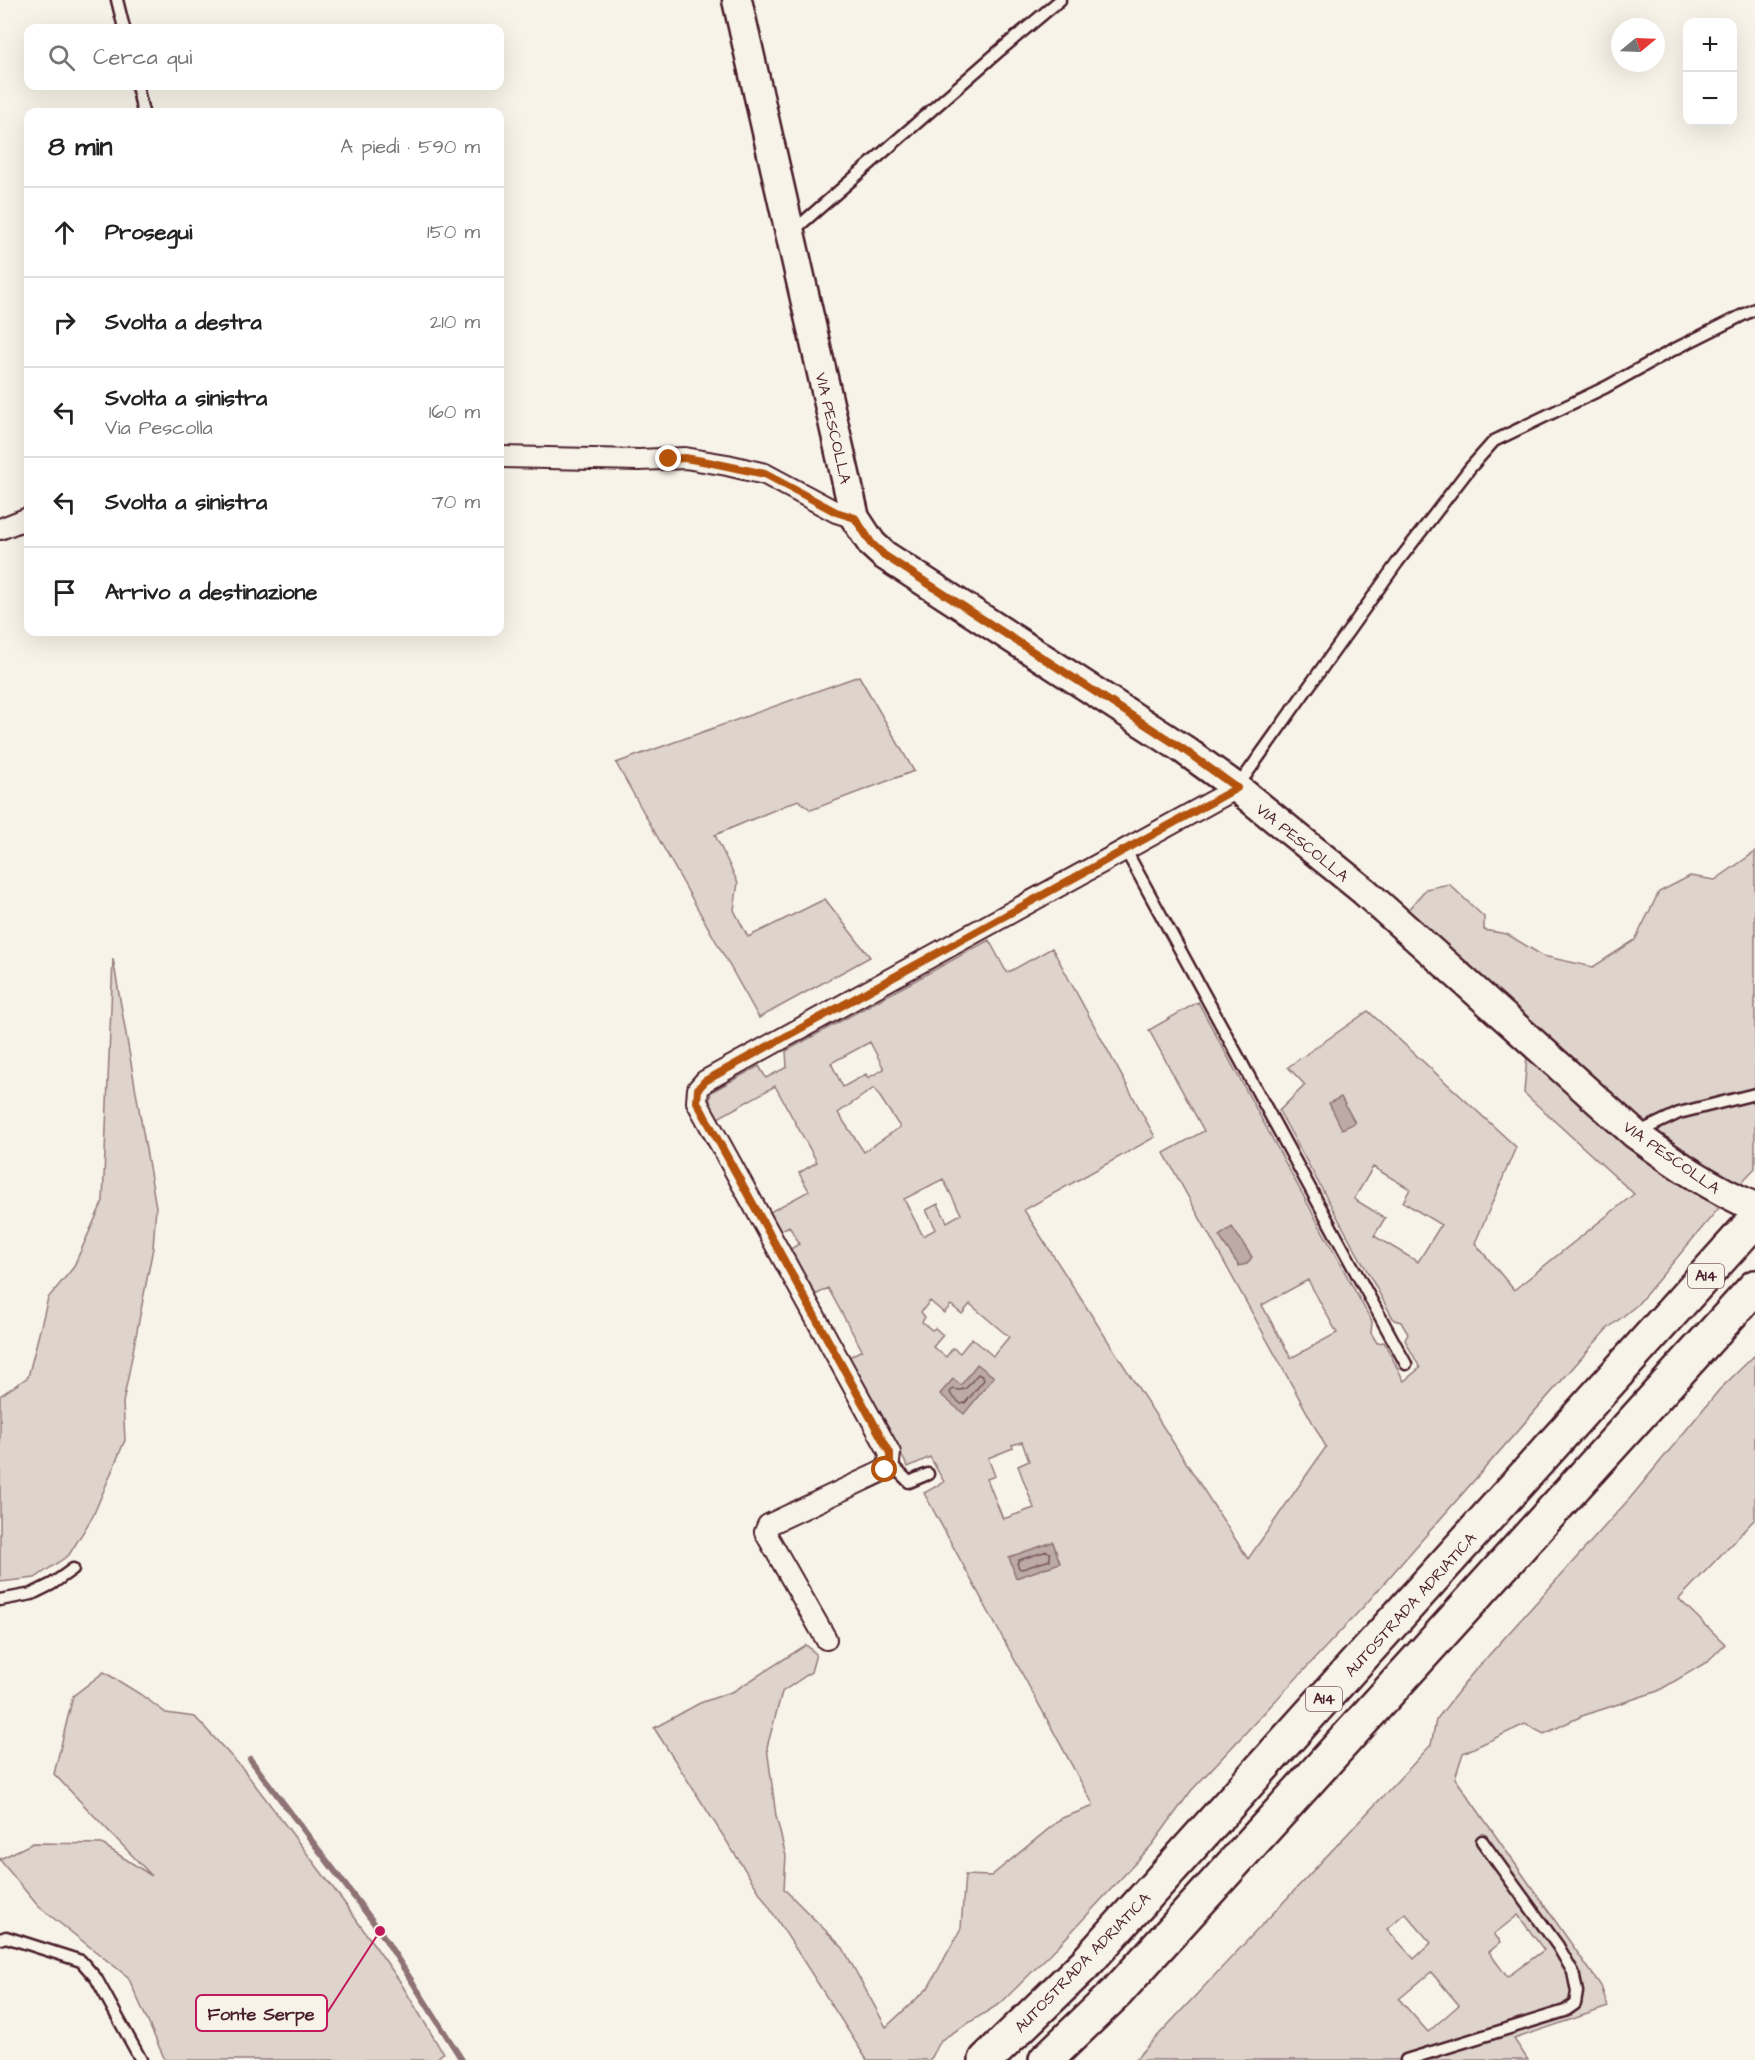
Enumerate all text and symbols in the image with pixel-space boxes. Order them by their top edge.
north arrow [1611,18,1665,72]
map controls [1683,18,1737,126]
button: + [1683,18,1737,72]
search box [24,24,504,90]
icon: search [45,41,78,74]
text: Cerca qui [93,42,192,73]
button: − [1683,72,1737,126]
text: 8 min [48,129,112,165]
text: A piedi · 590 m [340,133,480,161]
icon: ahead [48,216,81,249]
text: Prosegui [105,217,192,248]
text: 150 m [427,218,480,246]
icon: right [48,306,81,339]
text: Svolta a destra [105,307,262,338]
text: 210 m [430,308,480,336]
street label: VIA PESCOLLA [810,370,857,486]
text: Svolta a sinistra [105,383,267,414]
icon: left [48,396,81,429]
text: 160 m [429,398,480,426]
text: Via Pescolla [105,414,213,442]
route end [655,445,681,471]
icon: left [48,486,81,519]
text: Svolta a sinistra [105,487,267,518]
text: 70 m [432,488,480,516]
icon: arrive [48,576,81,609]
text: Arrivo a destinazione [105,577,317,608]
street label: VIA PESCOLLA [1251,799,1353,887]
street label: VIA PESCOLLA [1619,1116,1724,1199]
road number: A14 [1688,1264,1724,1288]
route start [871,1456,897,1482]
street label: AUTOSTRADA ADRIATICA [1340,1528,1482,1682]
road number: A14 [1306,1687,1342,1711]
street label: AUTOSTRADA ADRIATICA [1010,1888,1156,2038]
callout: Fonte Serpe [196,1995,327,2031]
text: Fonte Serpe [208,2002,315,2027]

